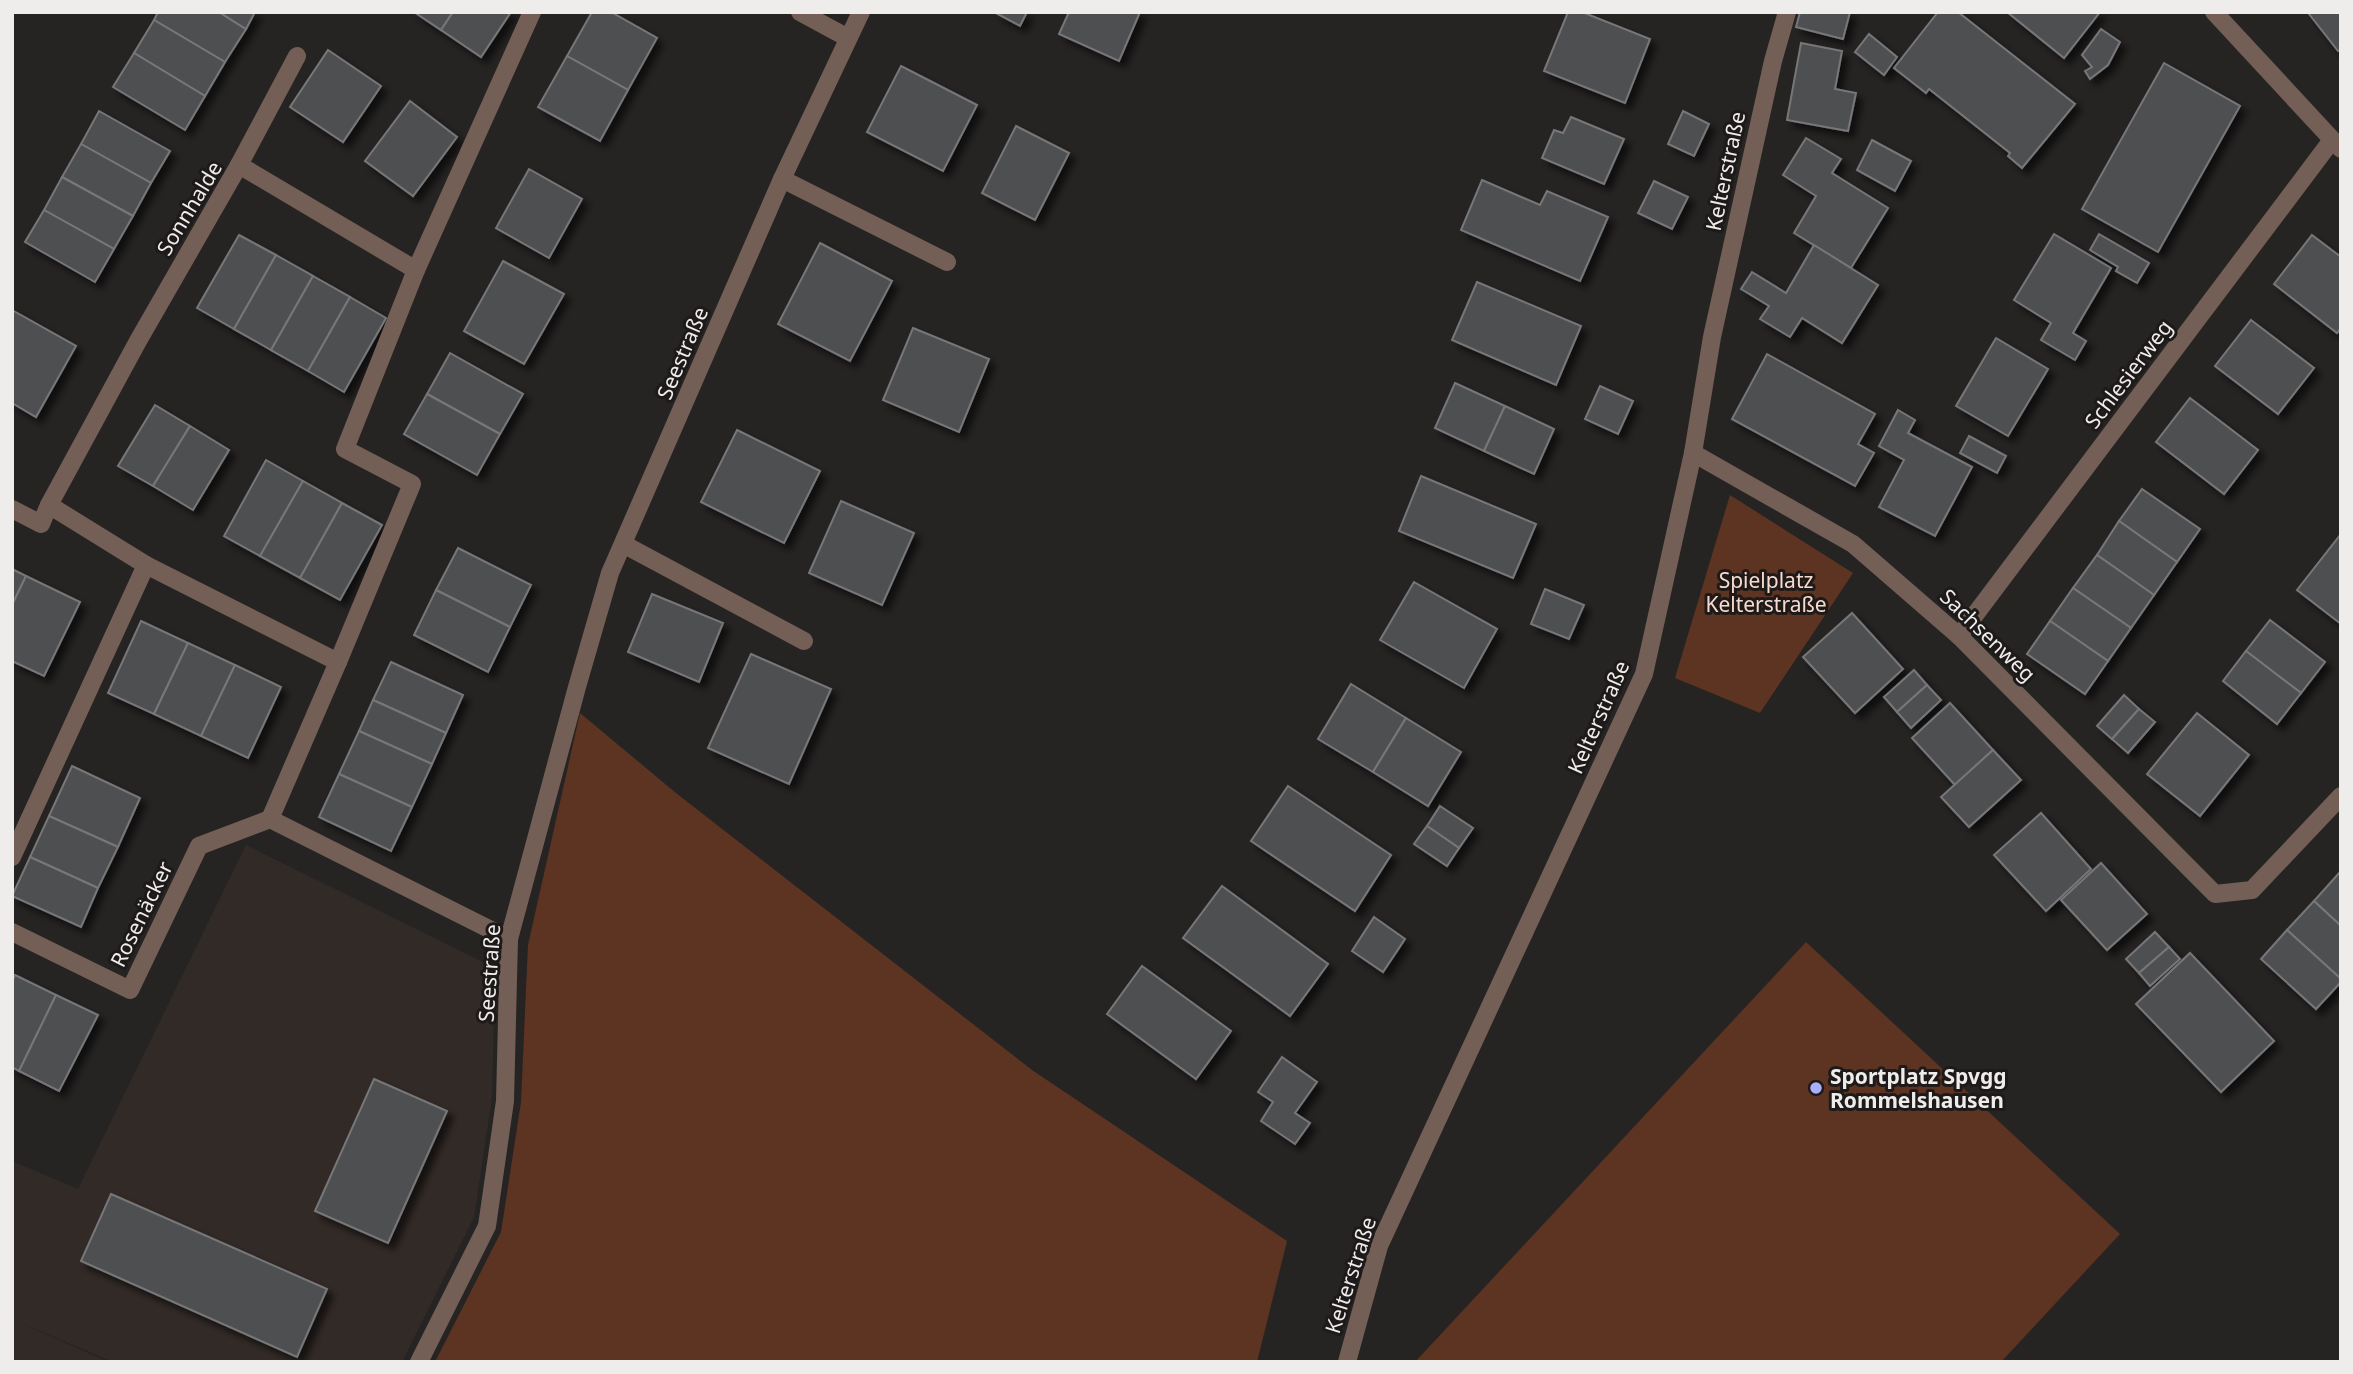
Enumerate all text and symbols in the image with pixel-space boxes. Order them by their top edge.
street label: Kelterstraße [1699,109,1751,233]
street label: Sonnhalde [150,156,228,260]
street label: Seestraße [650,302,714,404]
street label: Schlesierweg [2078,314,2178,434]
park label: Spielplatz Kelterstraße [1705,566,1827,618]
street label: Sachsenweg [1934,582,2042,688]
street label: Kelterstraße [1561,656,1635,778]
street label: Rosenäcker [103,856,179,971]
street label: Seestraße [472,923,506,1023]
place label: Sportplatz Spvgg Rommelshausen [1830,1062,2006,1114]
marker: Sportplatz Spvgg Rommelshausen [1808,1080,1824,1096]
street label: Kelterstraße [1318,1213,1382,1337]

